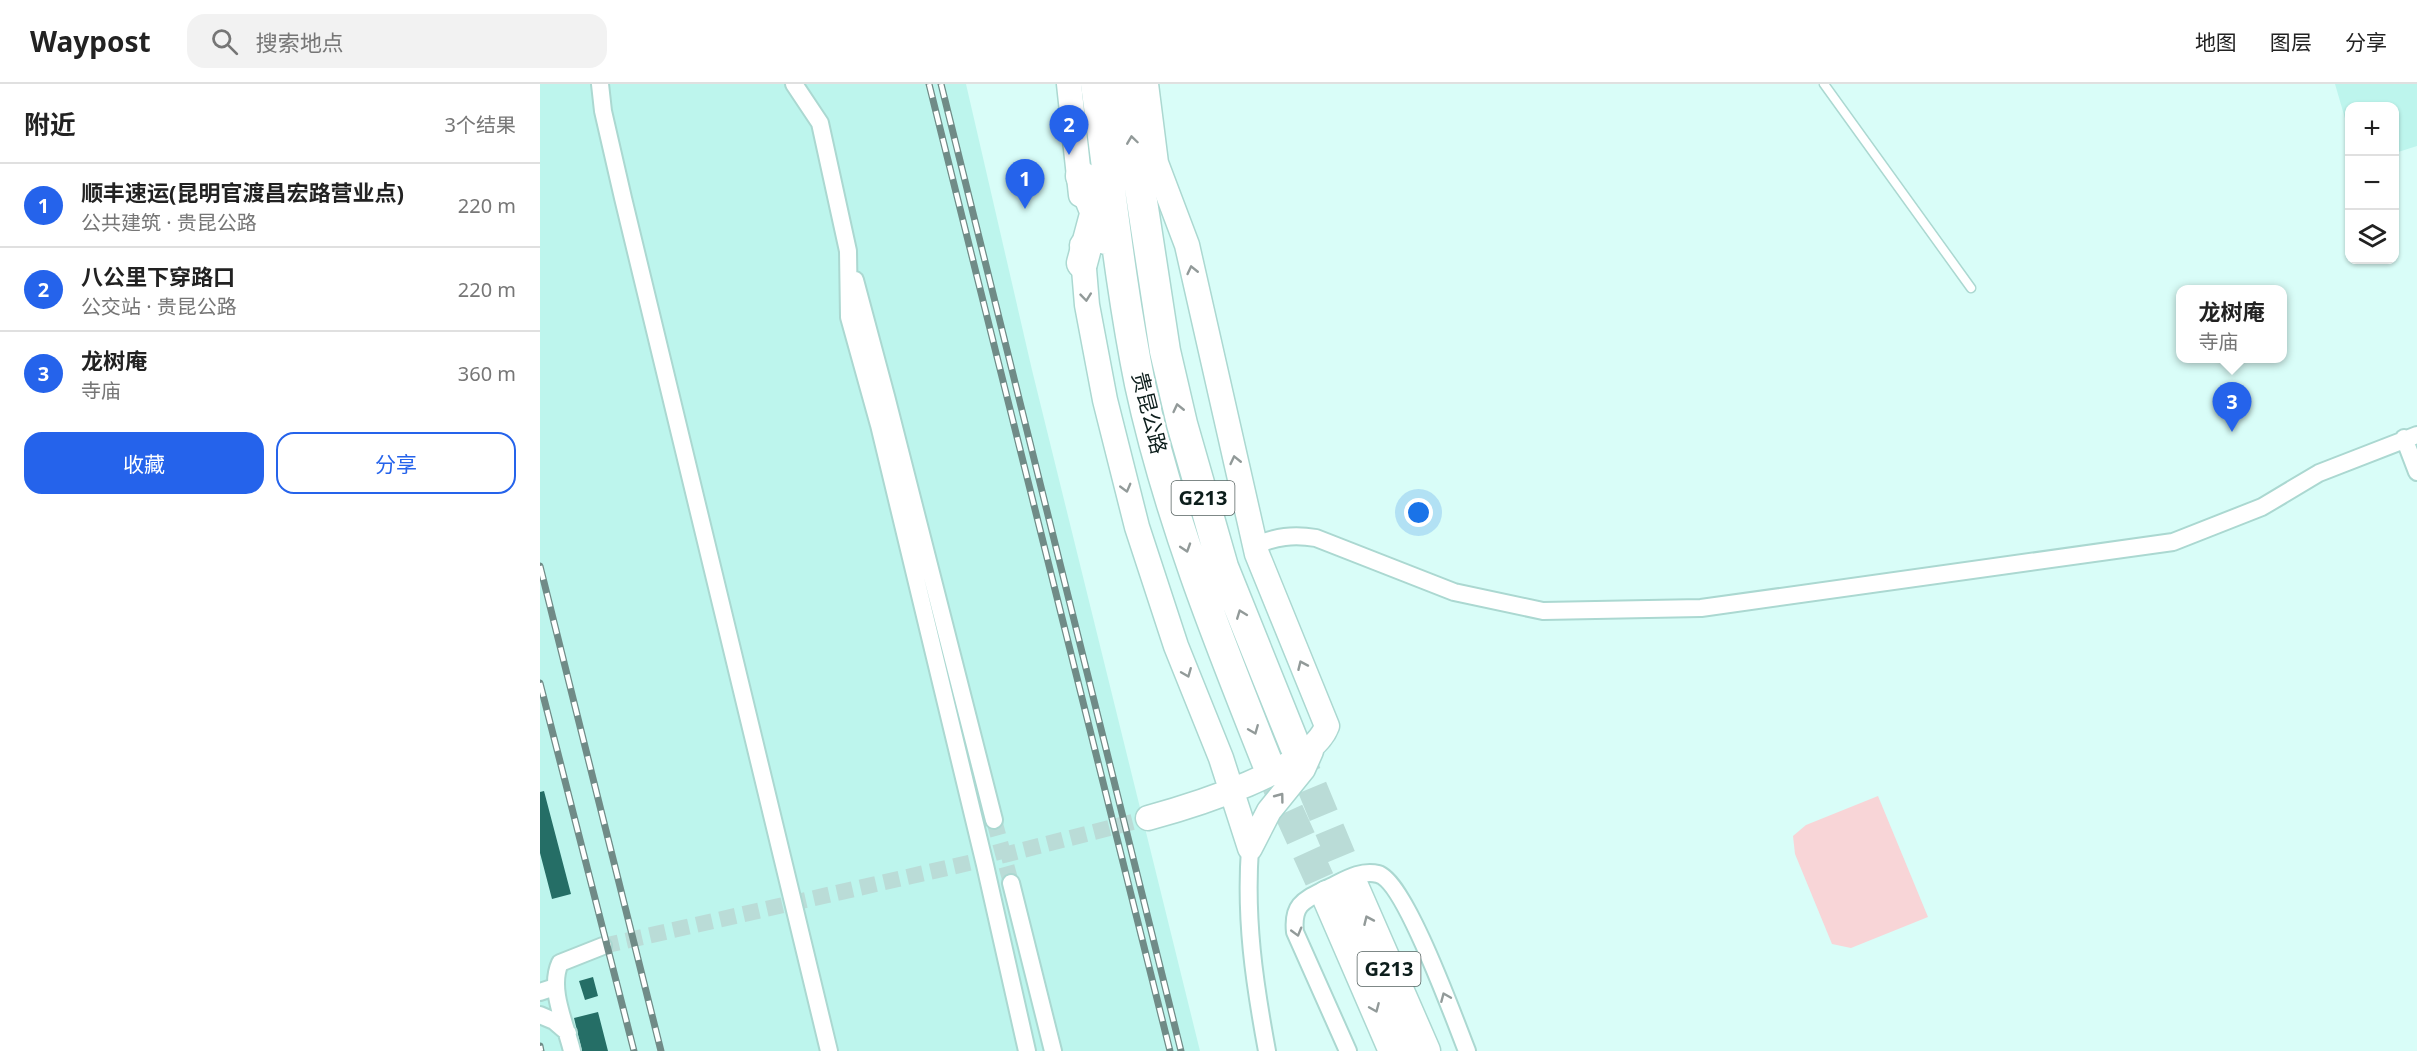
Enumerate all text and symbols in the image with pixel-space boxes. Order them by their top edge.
search box [187,14,607,68]
text: Waypost [30,22,151,60]
icon: search [208,25,241,58]
text: 搜索地点 [256,27,344,57]
text: 地图 [2195,28,2237,56]
text: 图层 [2270,28,2312,56]
text: 分享 [2345,28,2387,56]
map controls [2345,102,2399,264]
button: + [2345,102,2399,156]
text: 附近 [24,106,76,142]
pin: 2 [1050,106,1088,155]
text: 3个结果 [445,111,516,138]
one-way arrow [1127,135,1139,144]
button: − [2345,156,2399,210]
pin: 1 [1006,160,1044,209]
text: 顺丰速运(昆明官渡昌宏路营业点) [81,177,404,207]
text: 1 [38,192,49,219]
text: 220 m [458,192,516,219]
text: 公共建筑 · 贵昆公路 [81,209,257,236]
button: layers [2345,210,2399,264]
text: 八公里下穿路口 [81,261,235,291]
one-way arrow [1187,265,1200,275]
text: 2 [38,276,49,303]
text: 220 m [458,276,516,303]
popup [2176,285,2287,363]
one-way arrow [1079,292,1092,302]
text: 公交站 · 贵昆公路 [81,293,237,320]
text: 龙树庵 [2198,296,2265,326]
text: 寺庙 [2198,328,2238,355]
text: 龙树庵 [81,345,147,375]
text: 3 [38,360,49,387]
text: 360 m [458,360,516,387]
street label: 贵昆公路 [1126,369,1174,457]
text: 寺庙 [81,377,121,404]
pin: 3 [2212,382,2252,432]
one-way arrow [1172,403,1185,413]
button: 收藏 [24,432,264,494]
button: 分享 [276,432,516,494]
one-way arrow [1230,455,1243,465]
road number: G213 [1172,481,1234,515]
one-way arrow [1119,483,1132,493]
your location [1404,498,1433,527]
one-way arrow [1179,542,1191,553]
one-way arrow [1236,609,1248,620]
one-way arrow [1297,660,1309,671]
one-way arrow [1180,667,1192,678]
one-way arrow [1247,724,1259,735]
one-way arrow [1272,793,1283,804]
one-way arrow [1363,916,1375,927]
one-way arrow [1290,926,1302,937]
road number: G213 [1358,952,1420,986]
one-way arrow [1440,992,1452,1003]
one-way arrow [1368,1001,1380,1012]

